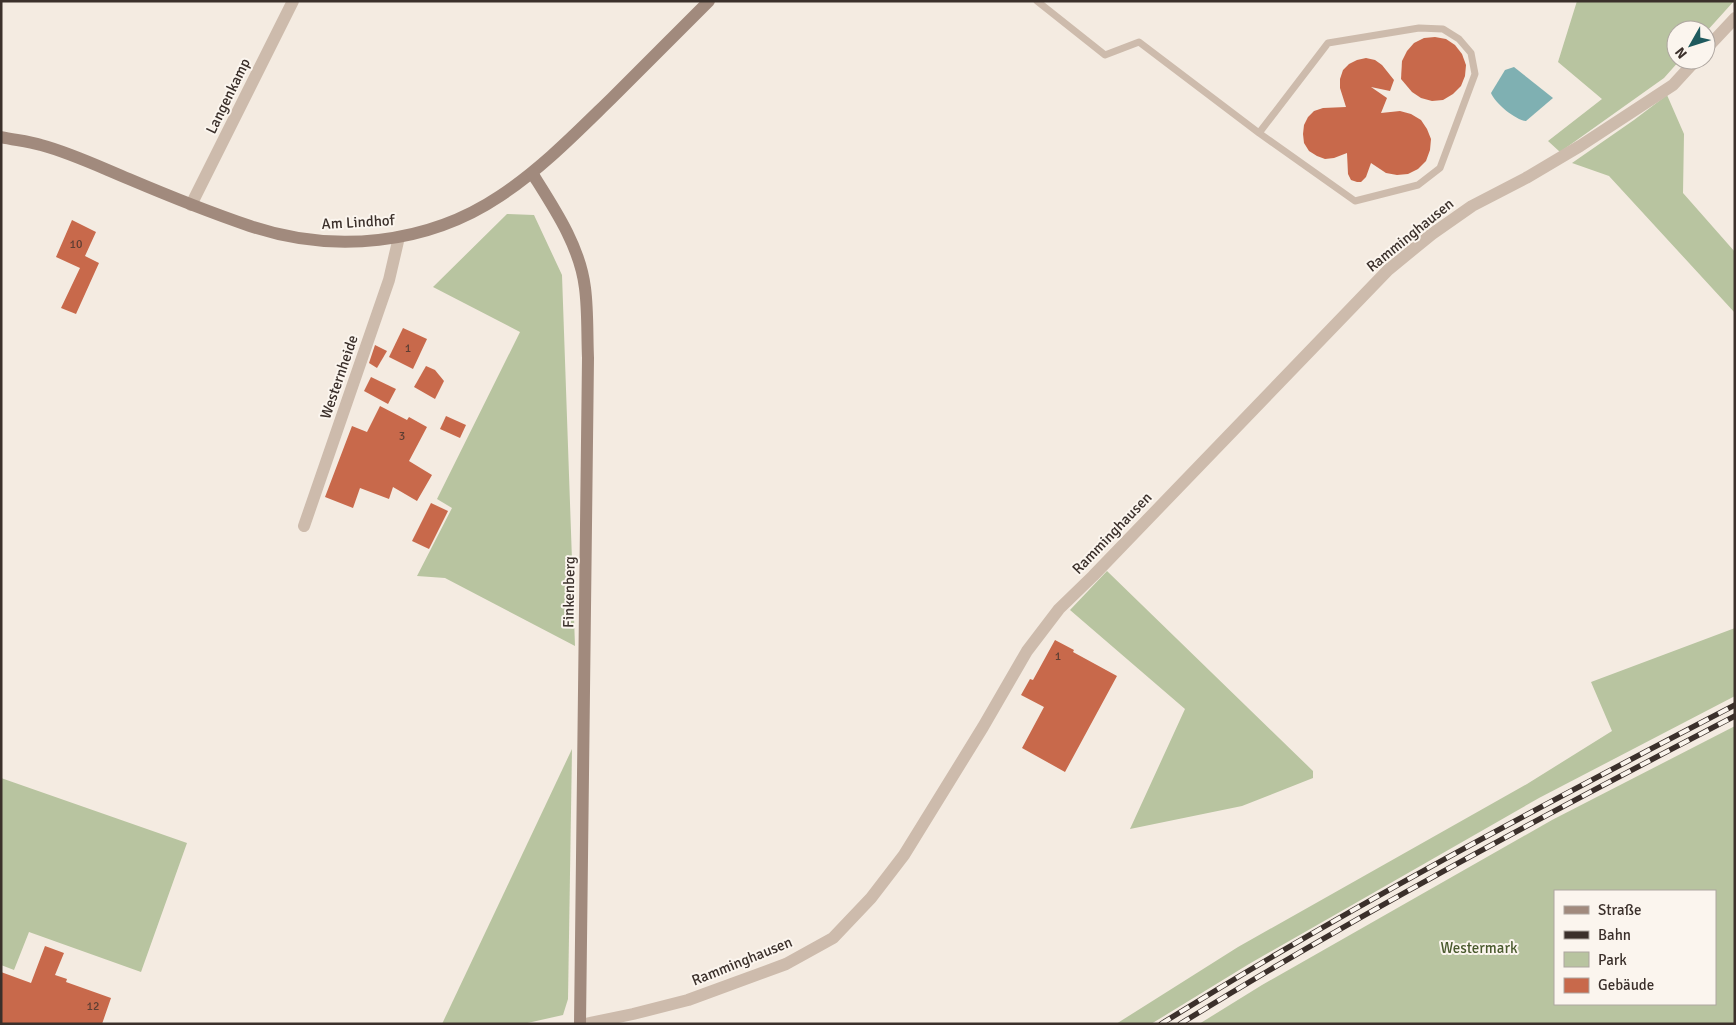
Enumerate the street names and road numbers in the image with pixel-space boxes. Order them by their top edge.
street label: Langenkamp [202,55,254,137]
street label: Ramminghausen [1363,194,1457,276]
street label: Am Lindhof [321,211,396,233]
street label: Westernheide [316,333,362,421]
street label: Ramminghausen [1068,488,1156,578]
street label: Finkenberg [559,556,579,628]
street label: Ramminghausen [689,933,795,989]

